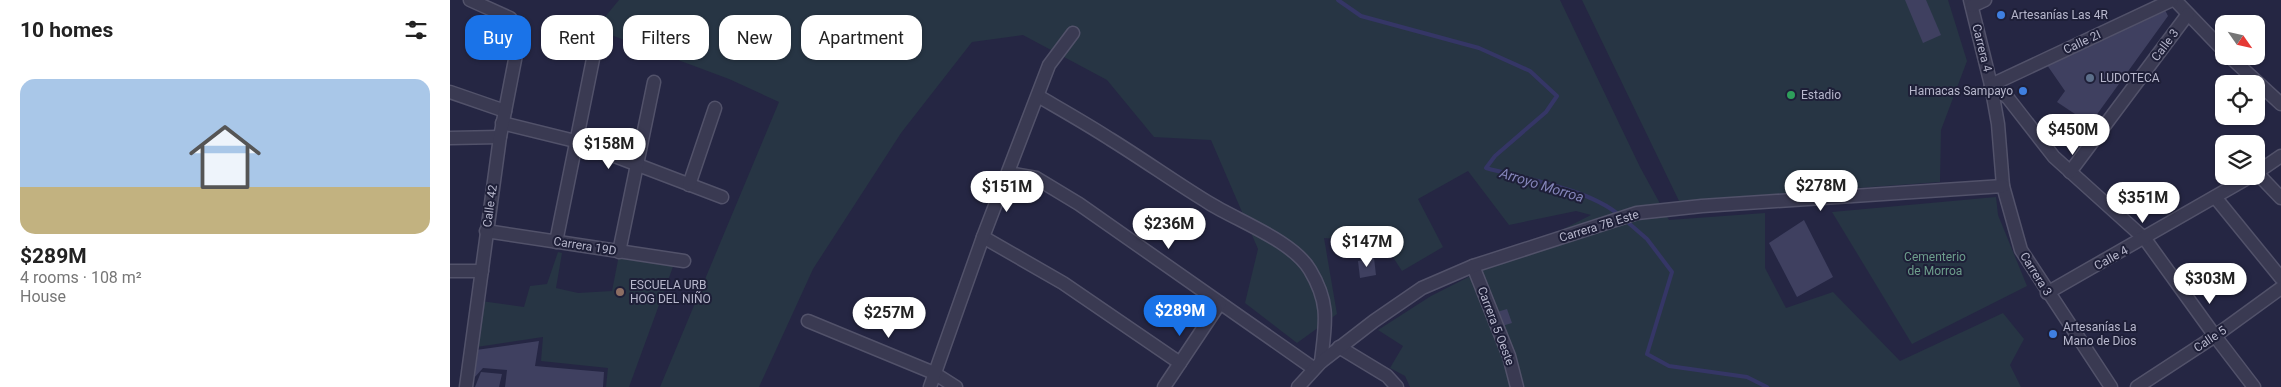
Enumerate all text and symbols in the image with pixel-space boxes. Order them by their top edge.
place label: Artesanías Las 4R [2011,8,2108,22]
marker: Artesanías Las 4R [1995,9,2007,21]
chip: Buy [465,15,531,60]
chip: Rent [541,15,613,60]
chip: Filters [623,15,709,60]
chip: New [719,15,791,60]
chip: Apartment [801,15,922,60]
north arrow [2215,15,2265,65]
map controls [2215,15,2265,185]
icon: filters [402,16,430,44]
text: 10 homes [20,18,113,42]
street label: Carrera 4 [1969,23,1995,74]
street label: Calle 3 [2148,26,2182,64]
street label: Calle 2I [2061,27,2103,57]
place label: LUDOTECA [2100,71,2160,85]
marker: LUDOTECA [2084,72,2096,84]
button: locate [2215,75,2265,125]
place label: Hamacas Sampayo [1909,84,2013,98]
marker: Hamacas Sampayo [2017,85,2029,97]
place label: Estadio [1801,88,1841,102]
marker: Estadio [1785,89,1797,101]
icon: home [180,112,270,202]
pin: $450M [2038,114,2108,156]
text: $450M [2048,120,2098,139]
pin: $158M [574,128,644,170]
text: $158M [584,134,634,153]
button: layers [2215,135,2265,185]
water label: Arroyo Morroa [1497,164,1586,205]
pin: $151M [972,170,1042,213]
pin: $278M [1786,170,1856,212]
text: $278M [1796,176,1846,195]
text: $151M [982,177,1032,196]
pin: $351M [2108,182,2178,224]
street label: Calle 42 [480,183,500,228]
text: $351M [2118,188,2168,207]
street label: Carrera 7B Este [1557,207,1641,245]
pin: $236M [1134,208,1204,250]
text: $236M [1144,214,1194,233]
pin: $147M [1332,226,1402,268]
text: $147M [1342,232,1392,251]
street label: Carrera 19D [553,234,618,258]
street label: Calle 4 [2092,243,2130,273]
text: $289M [20,244,87,268]
park label: Cementerio de Morroa [1904,250,1966,278]
street label: Carrera 3 [2017,250,2055,298]
pin: $303M [2175,262,2245,305]
text: 4 rooms · 108 m² [20,268,142,287]
text: $303M [2185,269,2235,288]
place label: ESCUELA URB HOG DEL NIÑO [630,278,711,306]
street label: Carrera 5 Oeste [1475,285,1517,367]
marker: ESCUELA URB HOG DEL NIÑO [614,286,626,298]
text: House [20,287,66,306]
pin: $289M [1145,294,1215,337]
pin: $257M [854,296,924,339]
text: $289M [1155,301,1205,320]
text: $257M [864,303,914,322]
place label: Artesanías La Mano de Dios [2063,320,2136,348]
street label: Calle 5 [2191,323,2229,355]
marker: Artesanías La Mano de Dios [2047,328,2059,340]

